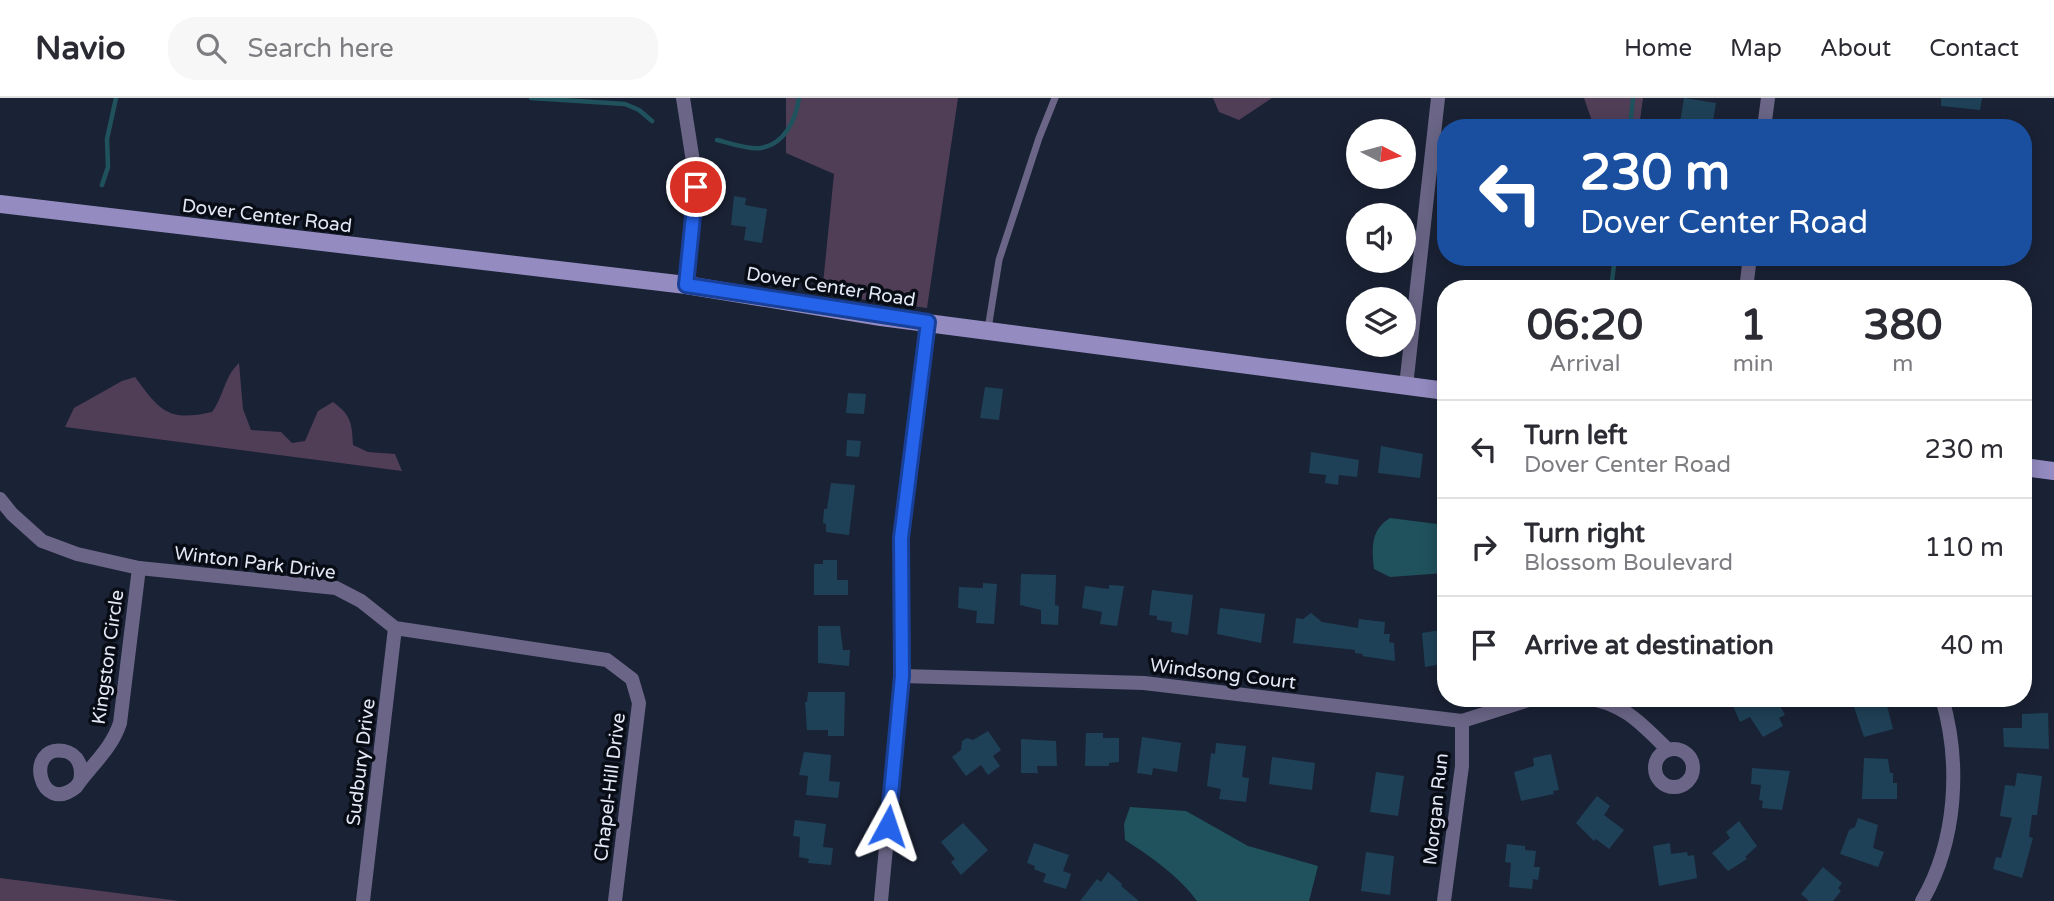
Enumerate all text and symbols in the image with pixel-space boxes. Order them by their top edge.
search box [168,17,658,80]
text: Navio [35,29,126,68]
icon: search [192,29,230,67]
text: Search here [248,33,394,64]
text: Home [1624,34,1692,63]
text: Map [1730,34,1782,63]
text: About [1820,34,1891,63]
text: Contact [1929,34,2019,63]
north arrow [1346,119,1416,189]
map controls [1346,119,1416,357]
text: 230 m [1580,144,1730,203]
icon: left [1465,147,1556,238]
pin [666,157,726,217]
icon: arrive [677,168,715,206]
street label: Dover Center Road [181,195,353,237]
button: sound [1346,203,1416,273]
text: Dover Center Road [1580,204,1868,242]
street label: Dover Center Road [745,263,917,311]
button: layers [1346,287,1416,357]
text: 06:20 [1527,300,1643,351]
text: 1 [1740,300,1766,351]
text: 380 [1863,300,1942,351]
text: Arrival [1549,350,1620,378]
text: min [1733,350,1774,378]
text: m [1892,350,1913,378]
text: Turn left [1524,420,1627,451]
icon: left [1465,430,1503,468]
text: 230 m [1924,434,2004,465]
text: Dover Center Road [1524,451,1731,479]
text: Turn right [1524,518,1645,549]
icon: right [1465,528,1503,566]
text: 110 m [1924,532,2004,563]
street label: Winton Park Drive [173,542,337,584]
text: Blossom Boulevard [1524,549,1733,577]
street label: Kingston Circle [88,588,128,726]
icon: arrive [1465,626,1503,664]
text: Arrive at destination [1524,630,1774,661]
text: 40 m [1941,630,2004,661]
street label: Windsong Court [1149,654,1297,694]
street label: Sudbury Drive [342,697,380,827]
street label: Chapel-Hill Drive [590,712,630,863]
street label: Morgan Run [1419,752,1453,866]
position arrow [851,789,925,863]

